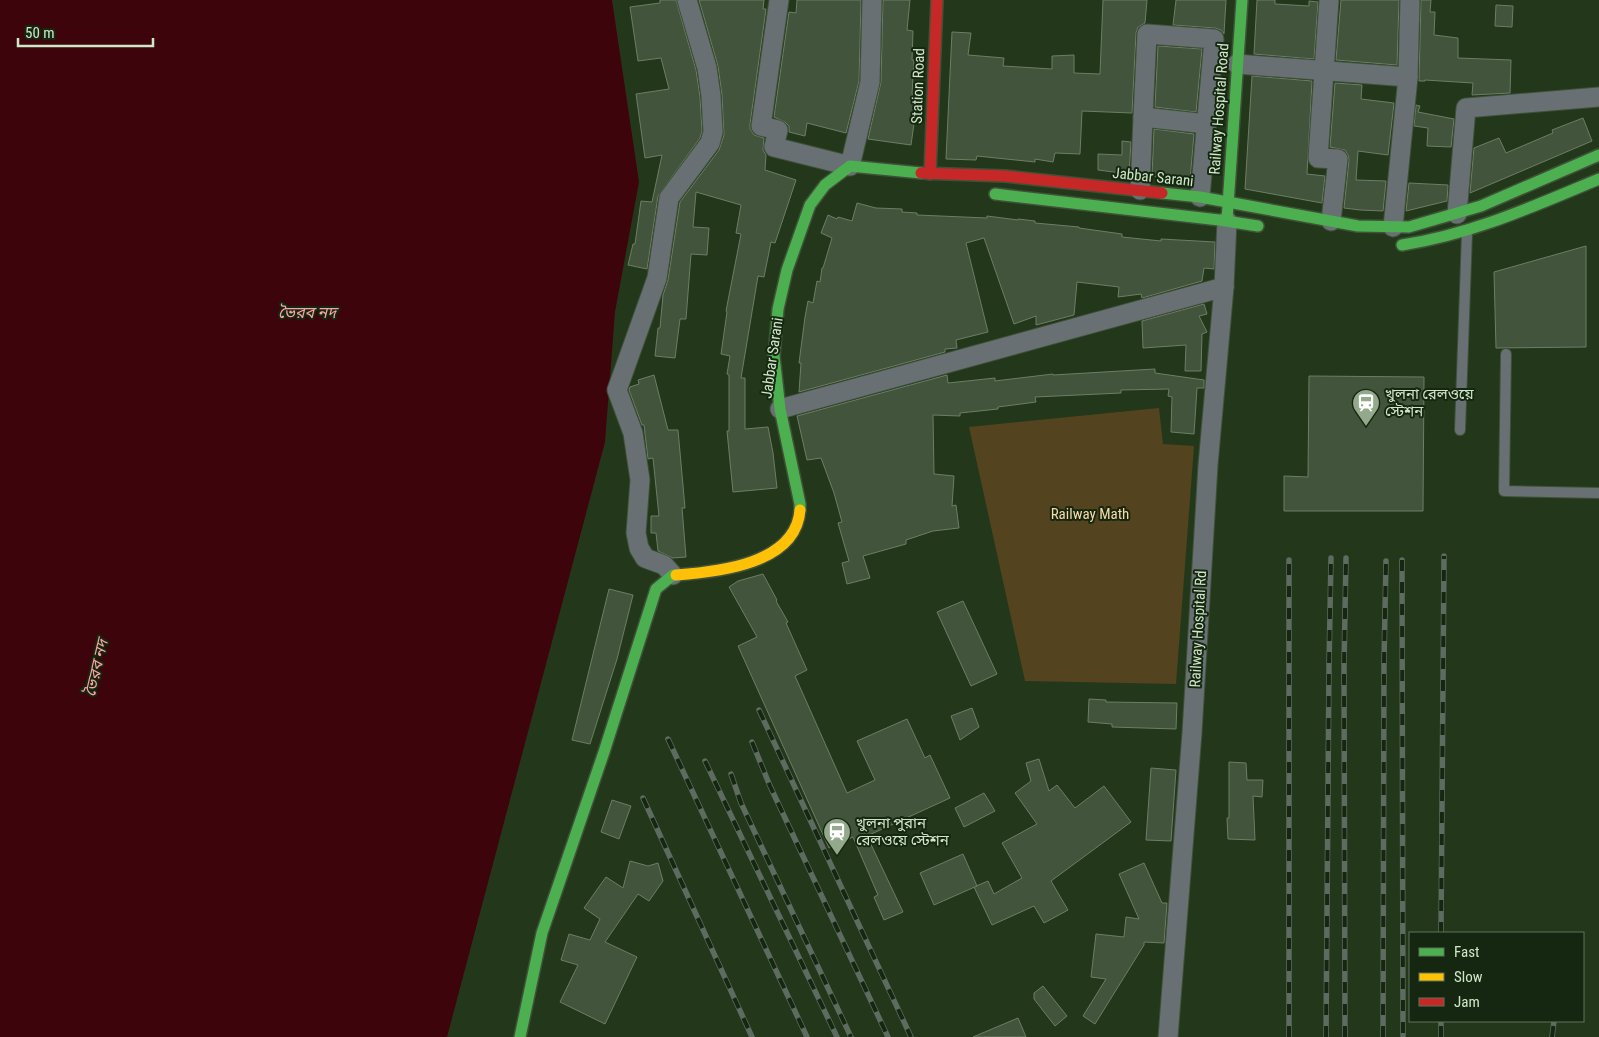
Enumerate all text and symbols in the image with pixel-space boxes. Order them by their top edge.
scale bar [18,15,152,47]
text: 50 m [25,24,55,42]
street label: Railway Hospital Road [1205,43,1233,175]
street label: Station Road [908,48,928,124]
street label: Jabbar Sarani [1112,164,1194,190]
water label: ভৈরব নদ [278,303,339,322]
street label: Jabbar Sarani [757,316,787,400]
place label: খুলনা রেলওয়ে স্টেশন [1385,385,1474,420]
station icon: খুলনা রেলওয়ে স্টেশন [1351,388,1381,427]
park label: Railway Math [1051,505,1129,523]
street label: Railway Hospital Rd [1186,570,1210,688]
water label: ভৈরব নদ [80,634,113,698]
place label: খুলনা পুরান রেলওয়ে স্টেশন [856,814,950,849]
station icon: খুলনা পুরান রেলওয়ে স্টেশন [822,817,852,856]
legend [1409,932,1584,1022]
text: Fast [1454,943,1479,961]
text: Slow [1454,968,1483,986]
text: Jam [1454,993,1480,1011]

